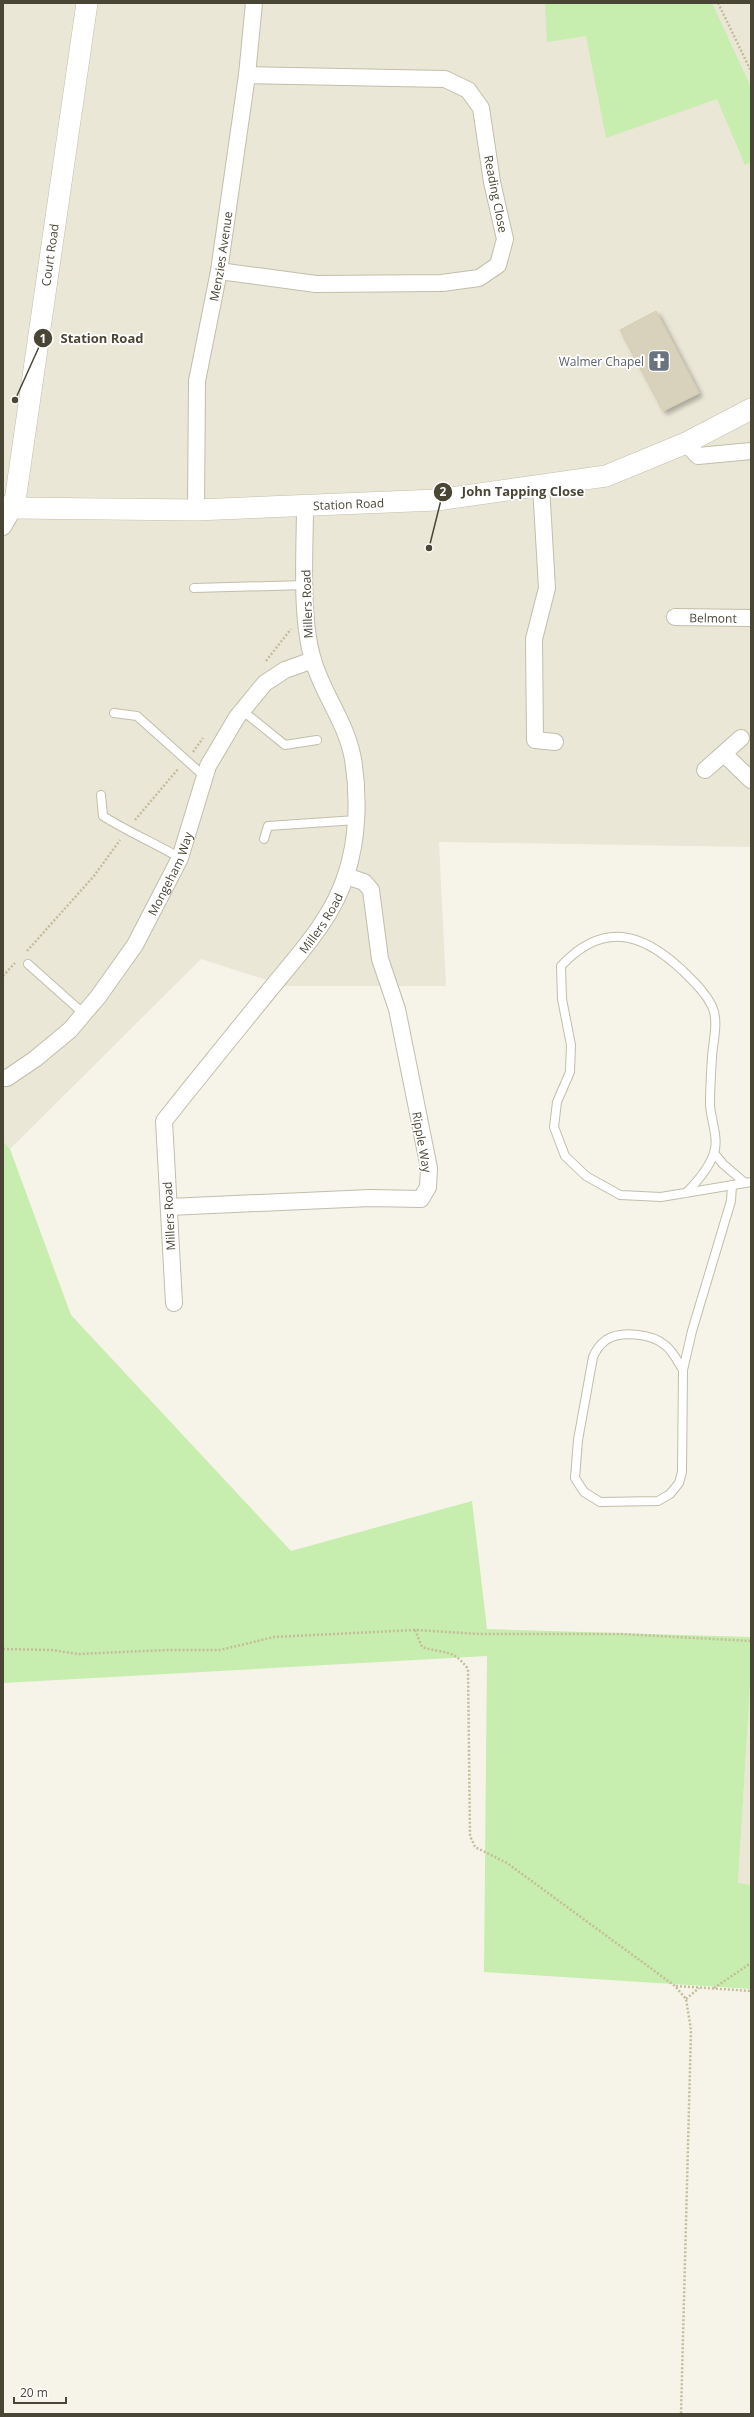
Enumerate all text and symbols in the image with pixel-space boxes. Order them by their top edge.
street label: Reading Close [480,154,512,234]
street label: Menzies Avenue [205,210,236,303]
street label: Court Road [37,223,63,287]
callout: Station Road [33,326,152,351]
text: Station Road [61,329,143,347]
text: 1 [40,330,46,347]
church icon: Walmer Chapel [646,348,672,374]
place label: Walmer Chapel [559,353,644,370]
callout: John Tapping Close [433,479,592,504]
text: John Tapping Close [461,482,584,500]
text: 2 [440,483,447,500]
street label: Station Road [313,494,385,514]
street label: Millers Road [297,569,317,639]
street label: Belmont [689,609,737,626]
street label: Mongeham Way [143,829,196,918]
street label: Millers Road [295,890,347,957]
street label: Ripple Way [408,1110,436,1175]
street label: Millers Road [159,1181,179,1251]
scale bar [14,2379,66,2405]
text: 20 m [20,2384,48,2401]

